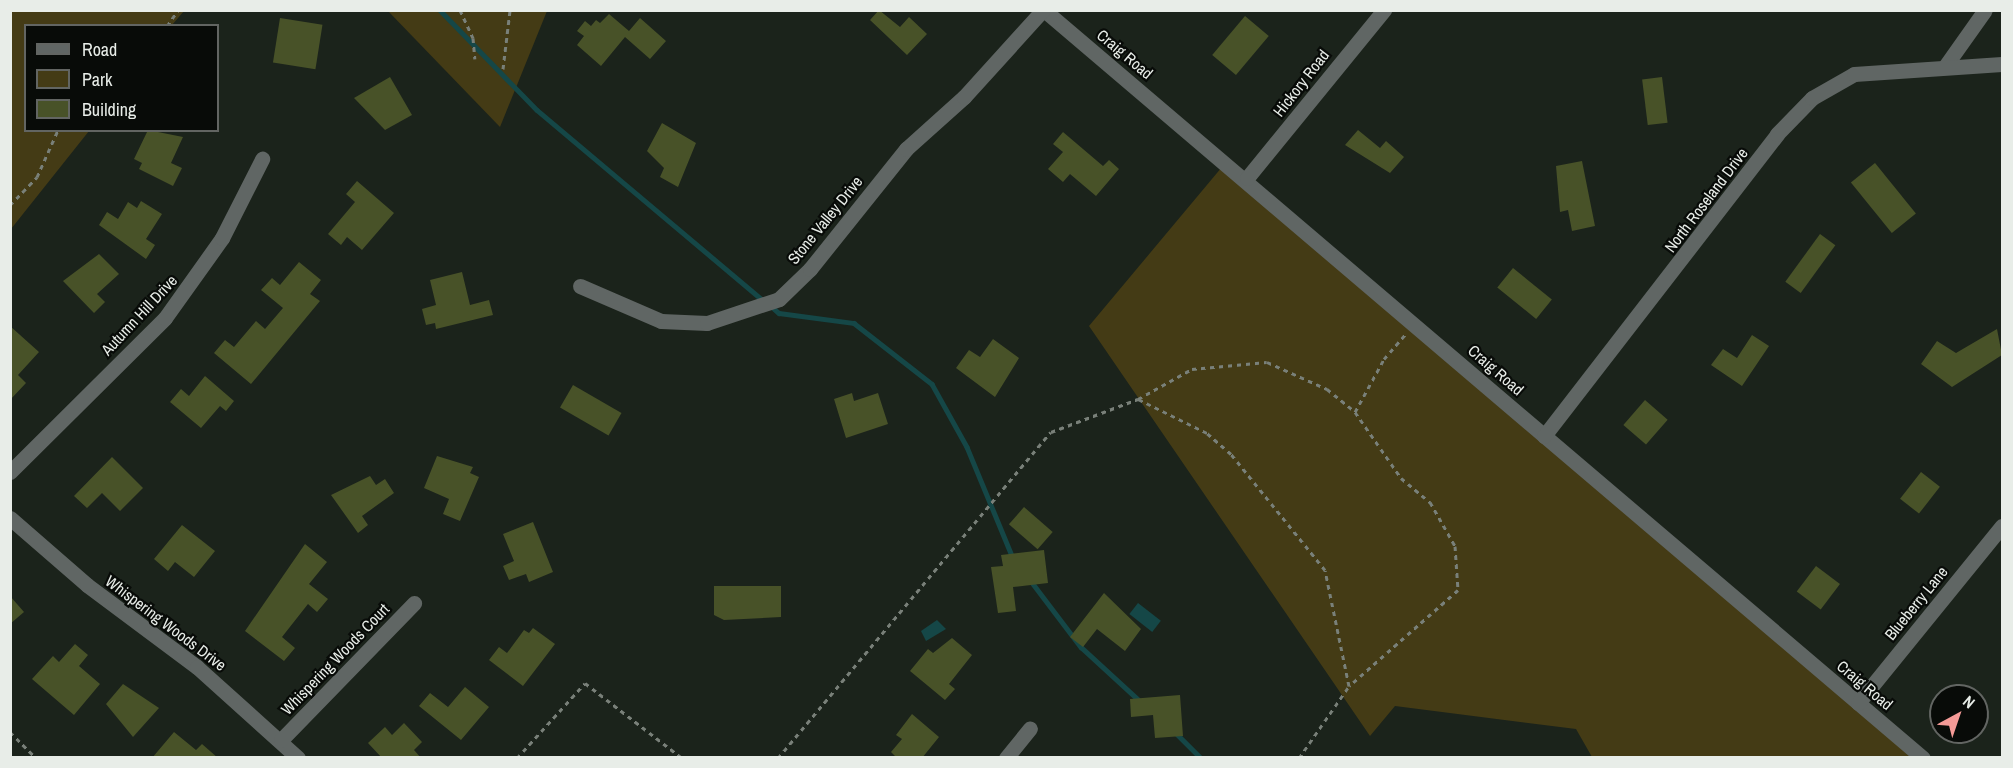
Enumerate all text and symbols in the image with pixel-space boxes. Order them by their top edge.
legend [24,24,219,132]
street label: Craig Road [1093,25,1157,83]
text: Road [82,37,117,62]
street label: Hickory Road [1269,46,1333,120]
text: Park [82,67,112,92]
text: Building [82,97,136,122]
street label: North Roseland Drive [1660,144,1752,256]
street label: Stone Valley Drive [784,172,866,268]
street label: Autumn Hill Drive [97,271,181,359]
street label: Craig Road [1464,341,1528,399]
street label: Blueberry Lane [1881,562,1951,644]
street label: Whispering Woods Drive [102,571,230,675]
street label: Whispering Woods Court [277,599,393,719]
street label: Craig Road [1833,656,1897,714]
north arrow [1929,684,1989,744]
text: N [1959,690,1980,713]

